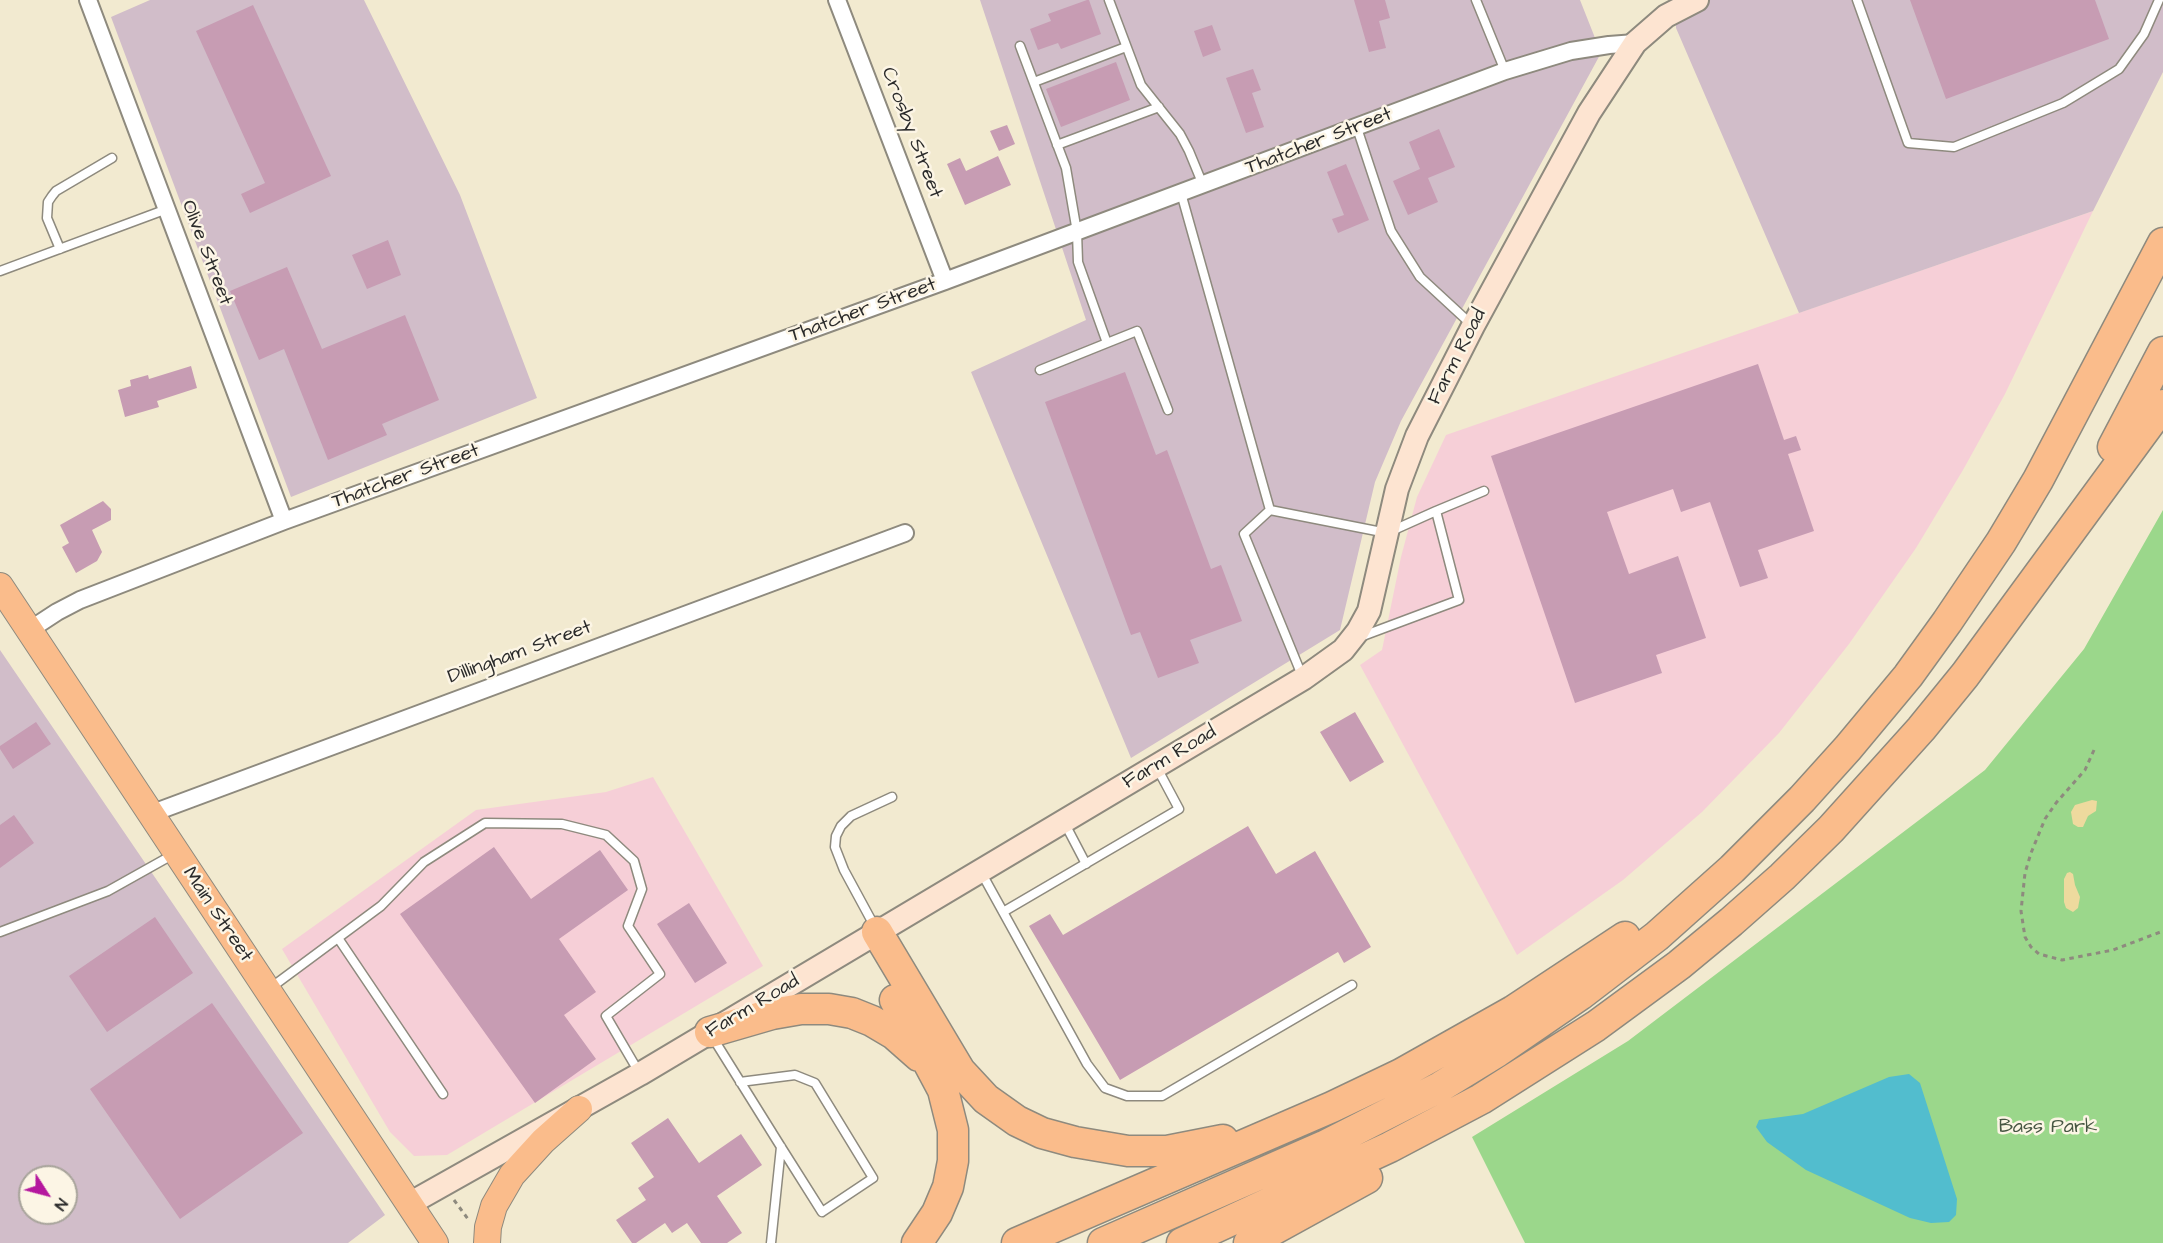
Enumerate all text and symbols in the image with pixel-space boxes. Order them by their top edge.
street label: Crosby Street [875,64,947,202]
street label: Thatcher Street [1242,103,1396,181]
street label: Olive Street [175,197,237,309]
street label: Thatcher Street [786,273,940,349]
street label: Farm Road [1424,305,1492,409]
street label: Thatcher Street [329,439,483,515]
street label: Dillingham Street [445,616,595,690]
street label: Farm Road [1119,721,1221,795]
street label: Main Street [176,863,258,967]
street label: Farm Road [702,970,804,1044]
park label: Bass Park [1999,1116,2097,1140]
north arrow [18,1165,78,1225]
text: N [49,1194,73,1215]

